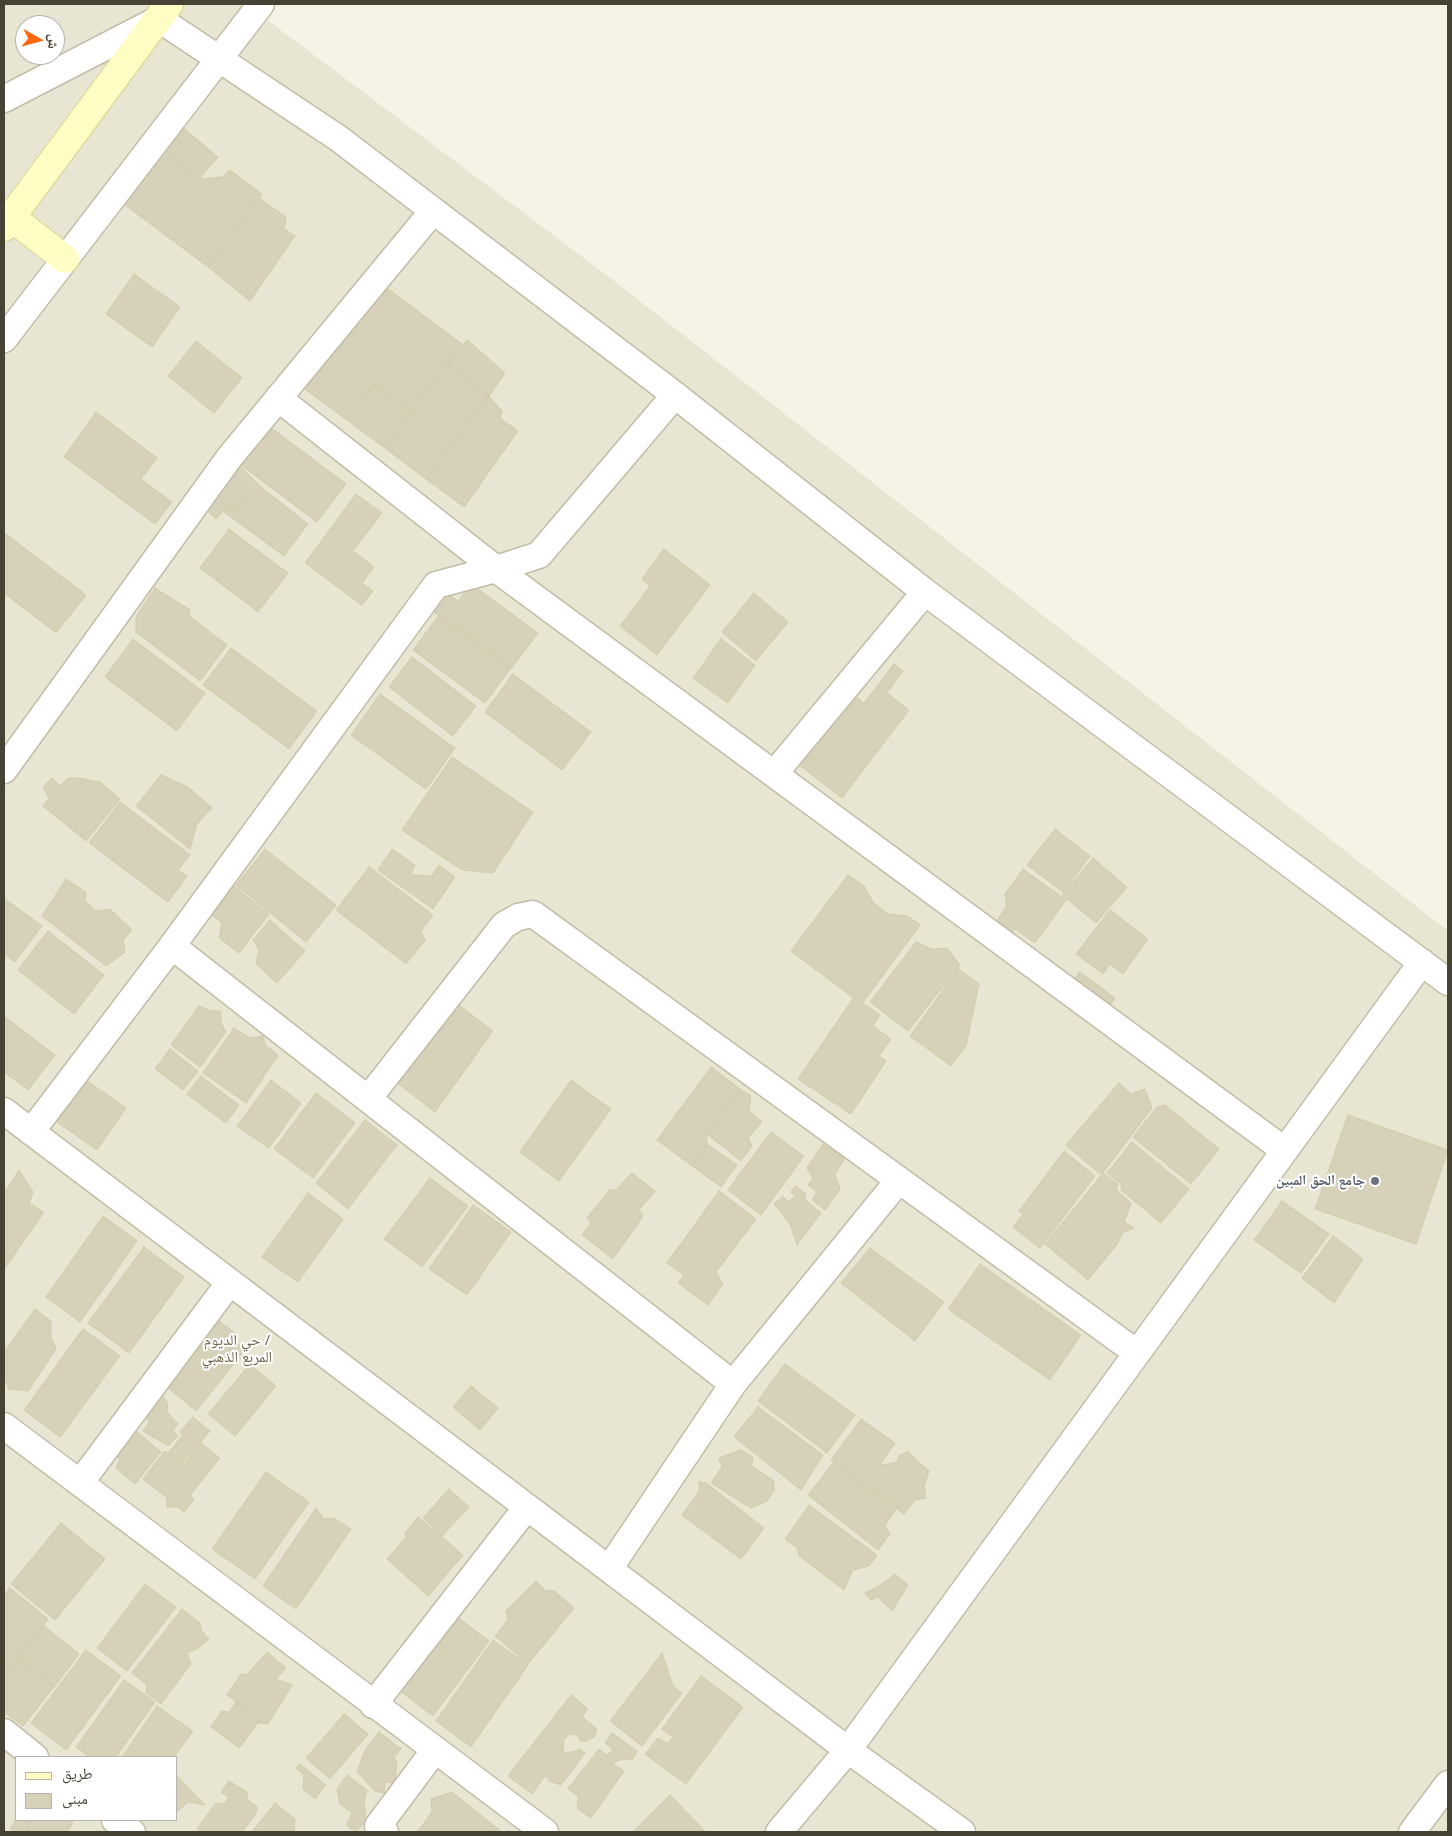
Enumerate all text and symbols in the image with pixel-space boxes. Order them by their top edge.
north arrow [15,15,65,65]
text: ش [44,33,65,50]
place label: جامع الحق المبين [1276,1173,1365,1189]
marker: جامع الحق المبين [1369,1175,1381,1187]
district label: حي الديوم / المربع الذهبي [202,1332,272,1367]
legend [15,1756,178,1821]
text: طريق [62,1763,93,1783]
text: مبنى [62,1788,88,1808]

